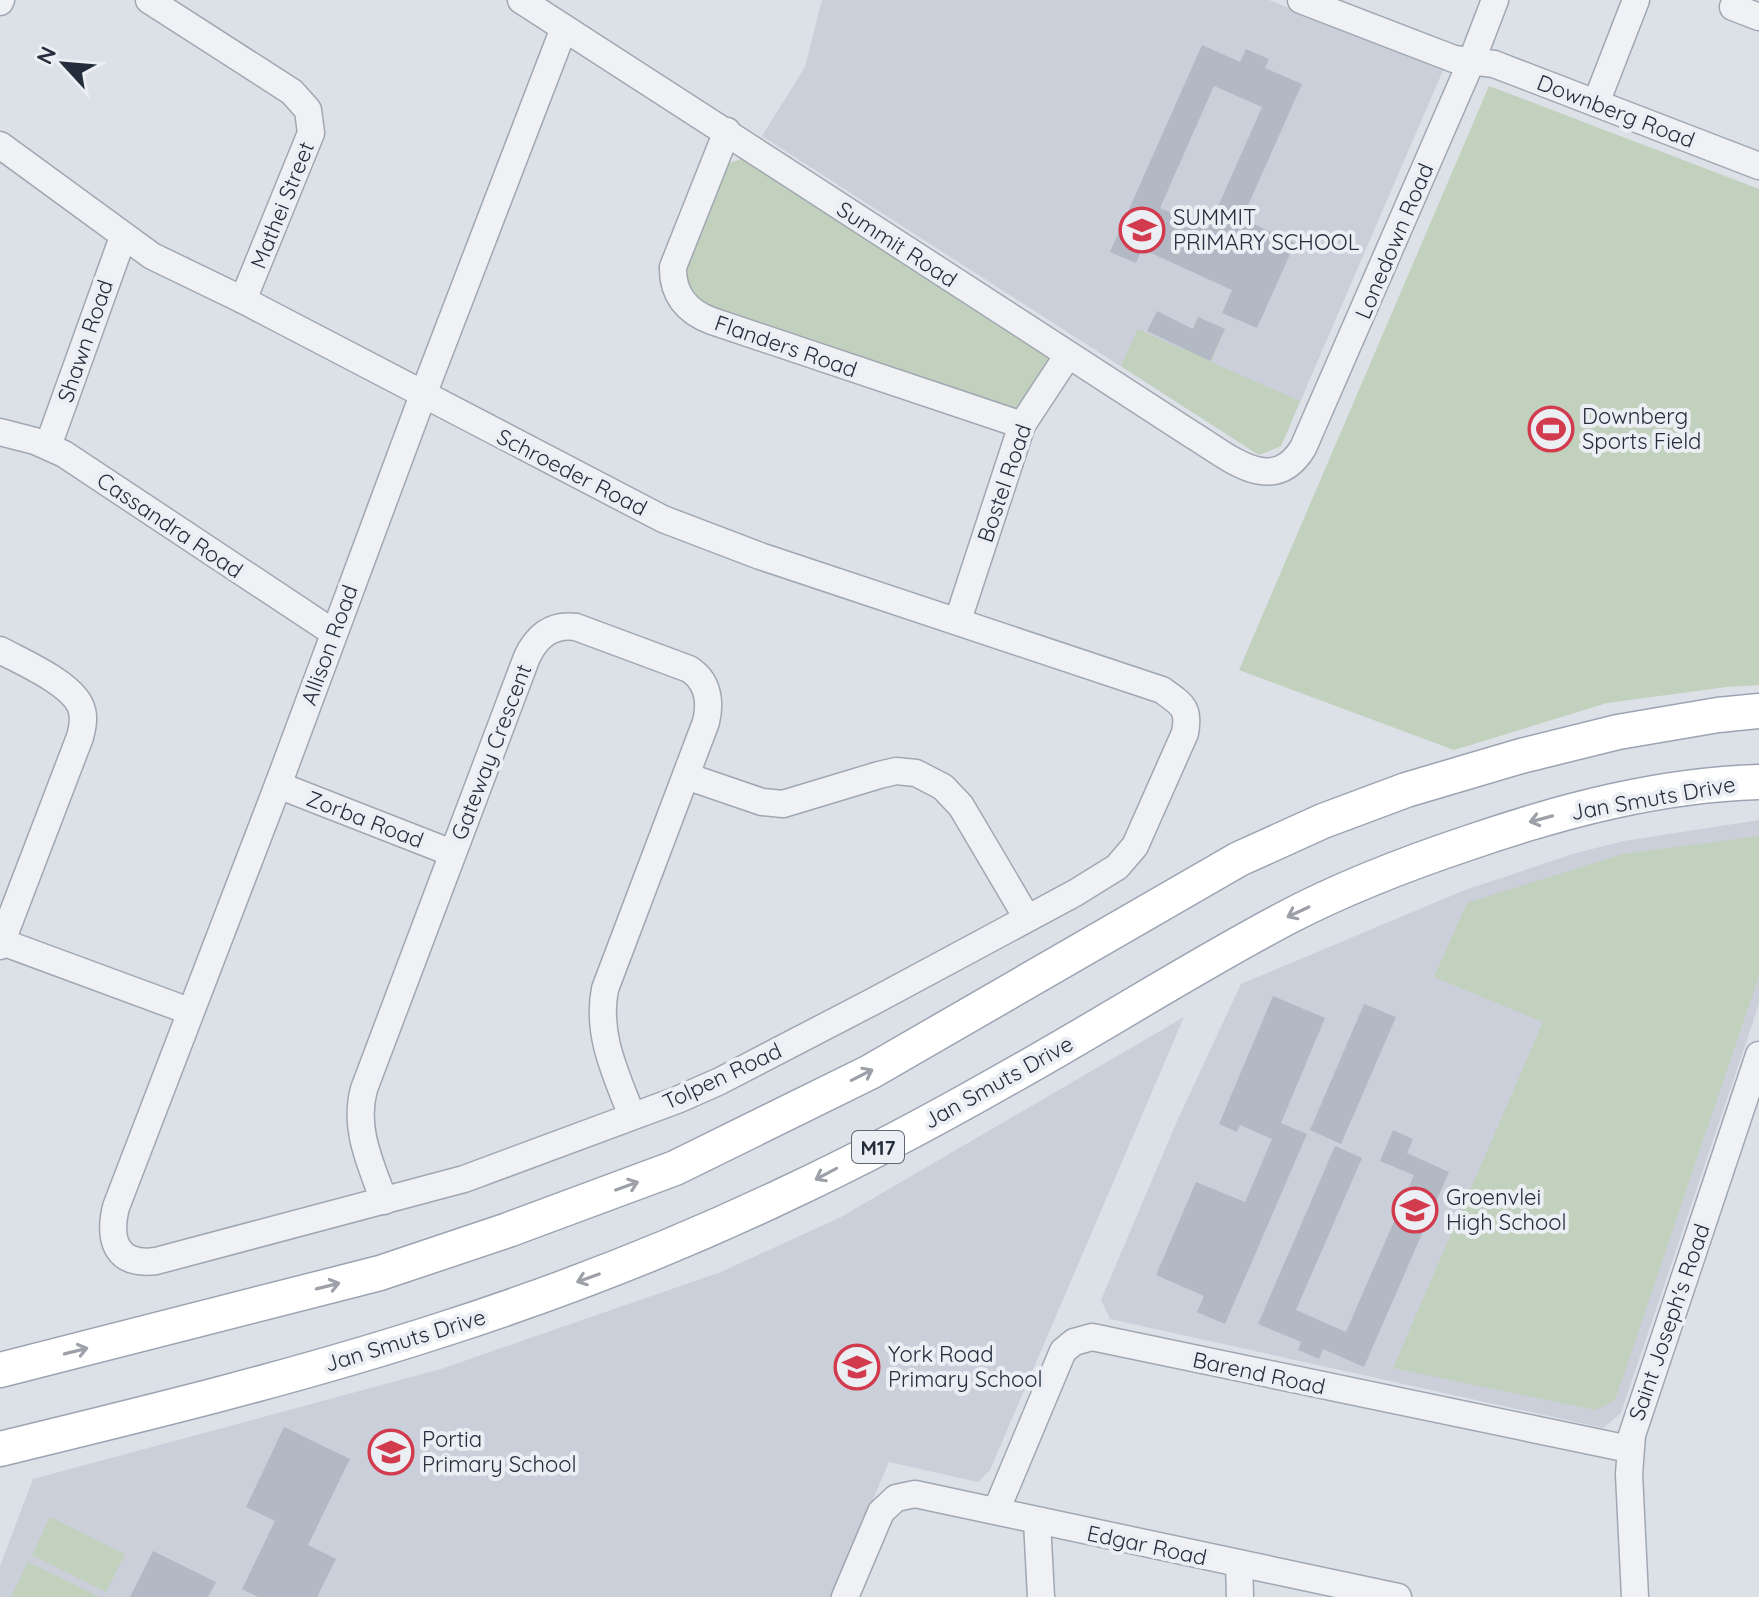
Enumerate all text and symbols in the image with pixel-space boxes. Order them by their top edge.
north arrow [24,24,104,104]
text: N [30,42,62,69]
street label: Downberg Road [1533,68,1699,154]
street label: Mathei Street [244,137,320,273]
street label: Lonedown Road [1349,159,1439,323]
street label: Summit Road [832,195,962,293]
place label: SUMMIT PRIMARY SCHOOL [1173,203,1360,256]
school or university icon: SUMMIT PRIMARY SCHOOL [1118,206,1166,254]
street label: Shawn Road [51,276,119,406]
street label: Flanders Road [711,309,861,383]
place label: Downberg Sports Field [1582,402,1701,455]
sports icon: Downberg Sports Field [1527,405,1575,453]
street label: Bostel Road [971,420,1037,546]
street label: Schroeder Road [492,422,652,522]
street label: Cassandra Road [92,466,248,584]
street label: Allison Road [294,581,364,709]
street label: Gateway Crescent [445,660,537,844]
street label: Jan Smuts Drive [1568,770,1738,826]
street label: Zorba Road [303,784,427,854]
one-way arrow [1528,812,1554,827]
one-way arrow [1287,905,1311,920]
street label: Jan Smuts Drive [918,1029,1078,1135]
street label: Tolpen Road [658,1036,786,1116]
one-way arrow [850,1067,874,1083]
road number: M17 [852,1131,904,1163]
one-way arrow [815,1166,838,1182]
one-way arrow [614,1177,639,1192]
place label: Groenvlei High School [1446,1183,1567,1236]
school or university icon: Groenvlei High School [1391,1186,1439,1234]
street label: Saint Joseph's Road [1622,1220,1716,1424]
one-way arrow [576,1272,601,1287]
one-way arrow [314,1278,340,1293]
street label: Jan Smuts Drive [321,1302,489,1378]
place label: York Road Primary School [888,1340,1043,1393]
one-way arrow [62,1342,88,1357]
school or university icon: York Road Primary School [833,1343,881,1391]
street label: Barend Road [1190,1345,1328,1401]
place label: Portia Primary School [422,1425,577,1478]
school or university icon: Portia Primary School [367,1428,415,1476]
street label: Edgar Road [1085,1519,1209,1571]

